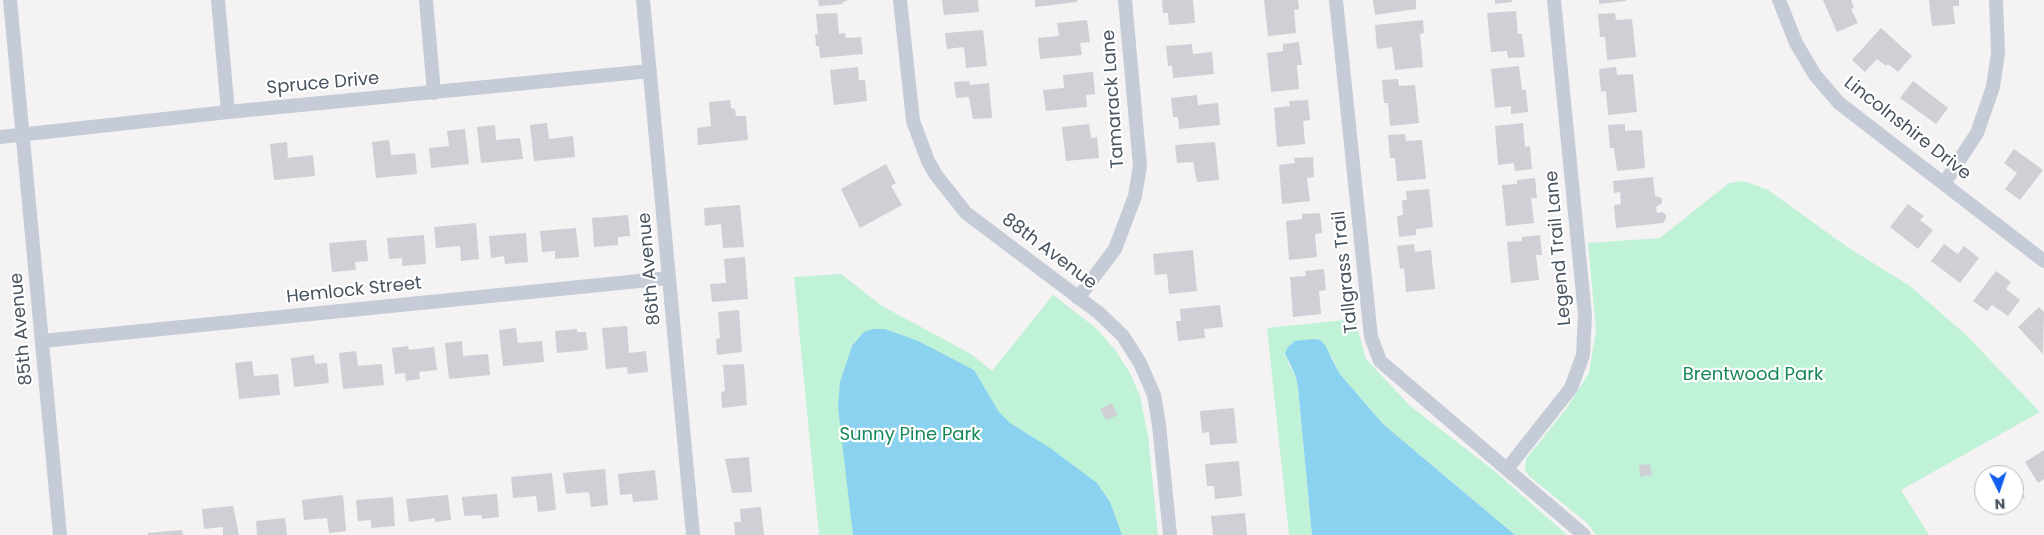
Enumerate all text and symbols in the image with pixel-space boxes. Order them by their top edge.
street label: Tamarack Lane [1098,29,1130,169]
street label: Spruce Drive [266,68,380,100]
street label: Lincolnshire Drive [1839,73,1975,185]
street label: Legend Trail Lane [1541,170,1577,326]
street label: 88th Avenue [997,209,1101,295]
street label: Tallgrass Trail [1329,210,1363,334]
street label: 86th Avenue [634,212,666,326]
street label: 85th Avenue [6,272,38,386]
street label: Hemlock Street [285,273,423,309]
park label: Brentwood Park [1683,364,1823,386]
park label: Sunny Pine Park [840,424,980,446]
north arrow [1974,465,2024,515]
text: N [1994,494,2006,514]

